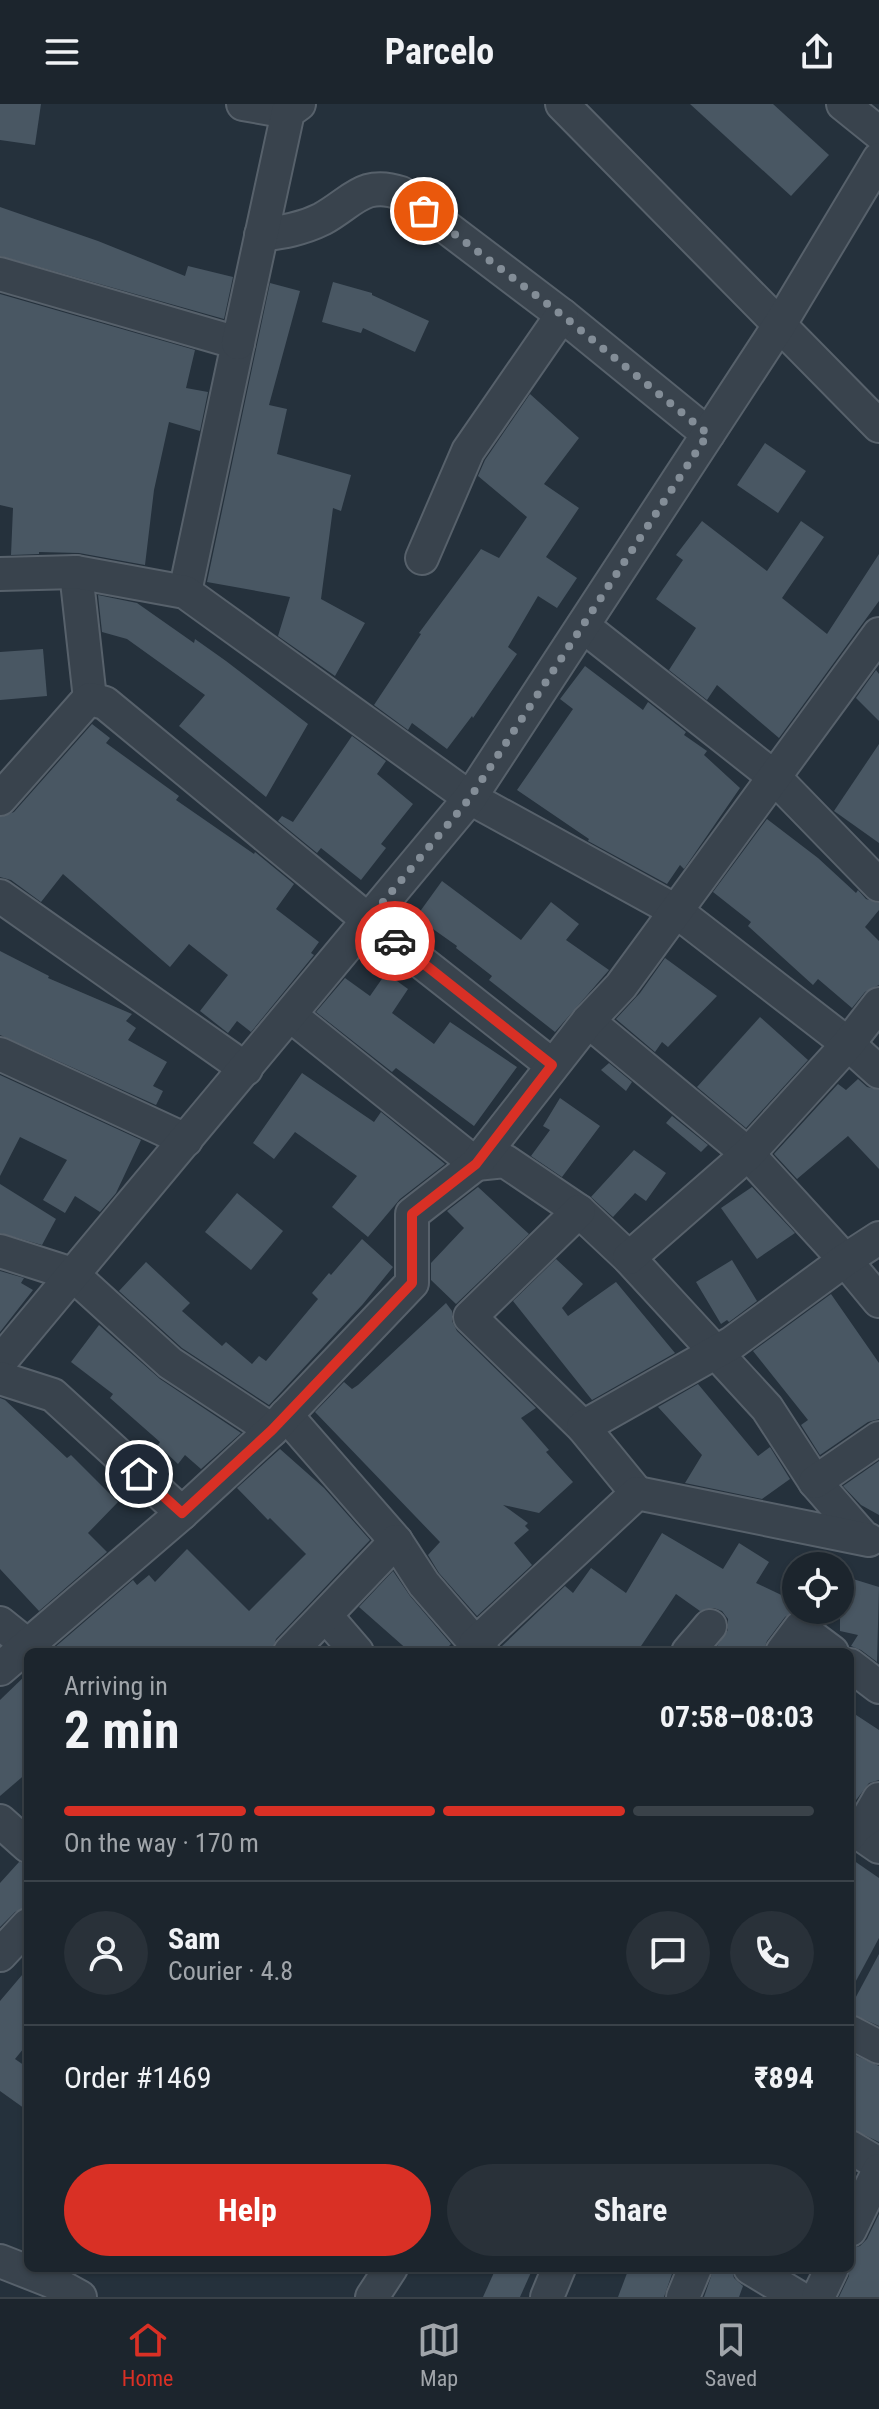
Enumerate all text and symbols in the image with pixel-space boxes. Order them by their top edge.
icon: menu [40,30,84,74]
icon: share [795,30,839,74]
text: Parcelo [385,31,494,73]
pin [390,177,458,245]
icon: bag [402,189,446,233]
courier [355,901,435,981]
icon: car [373,919,417,963]
pin [105,1440,173,1508]
icon: home [117,1452,161,1496]
map controls [782,1552,854,1624]
button: locate [782,1552,854,1624]
text: Arriving in [64,1671,168,1701]
text: 07:58–08:03 [660,1699,814,1734]
text: 2 min [64,1700,180,1761]
text: On the way · 170 m [64,1828,259,1858]
button: person [64,1911,148,1995]
button: chat [626,1911,710,1995]
button: phone [730,1911,814,1995]
text: Sam [168,1921,221,1956]
text: Courier · 4.8 [168,1956,293,1986]
text: Order #1469 [64,2060,212,2095]
text: ₹894 [754,2060,814,2095]
button: Help [64,2164,431,2256]
button: Share [447,2164,814,2256]
tab: Home [122,2318,173,2391]
tab: Map [417,2318,461,2391]
tab: Saved [705,2318,757,2391]

